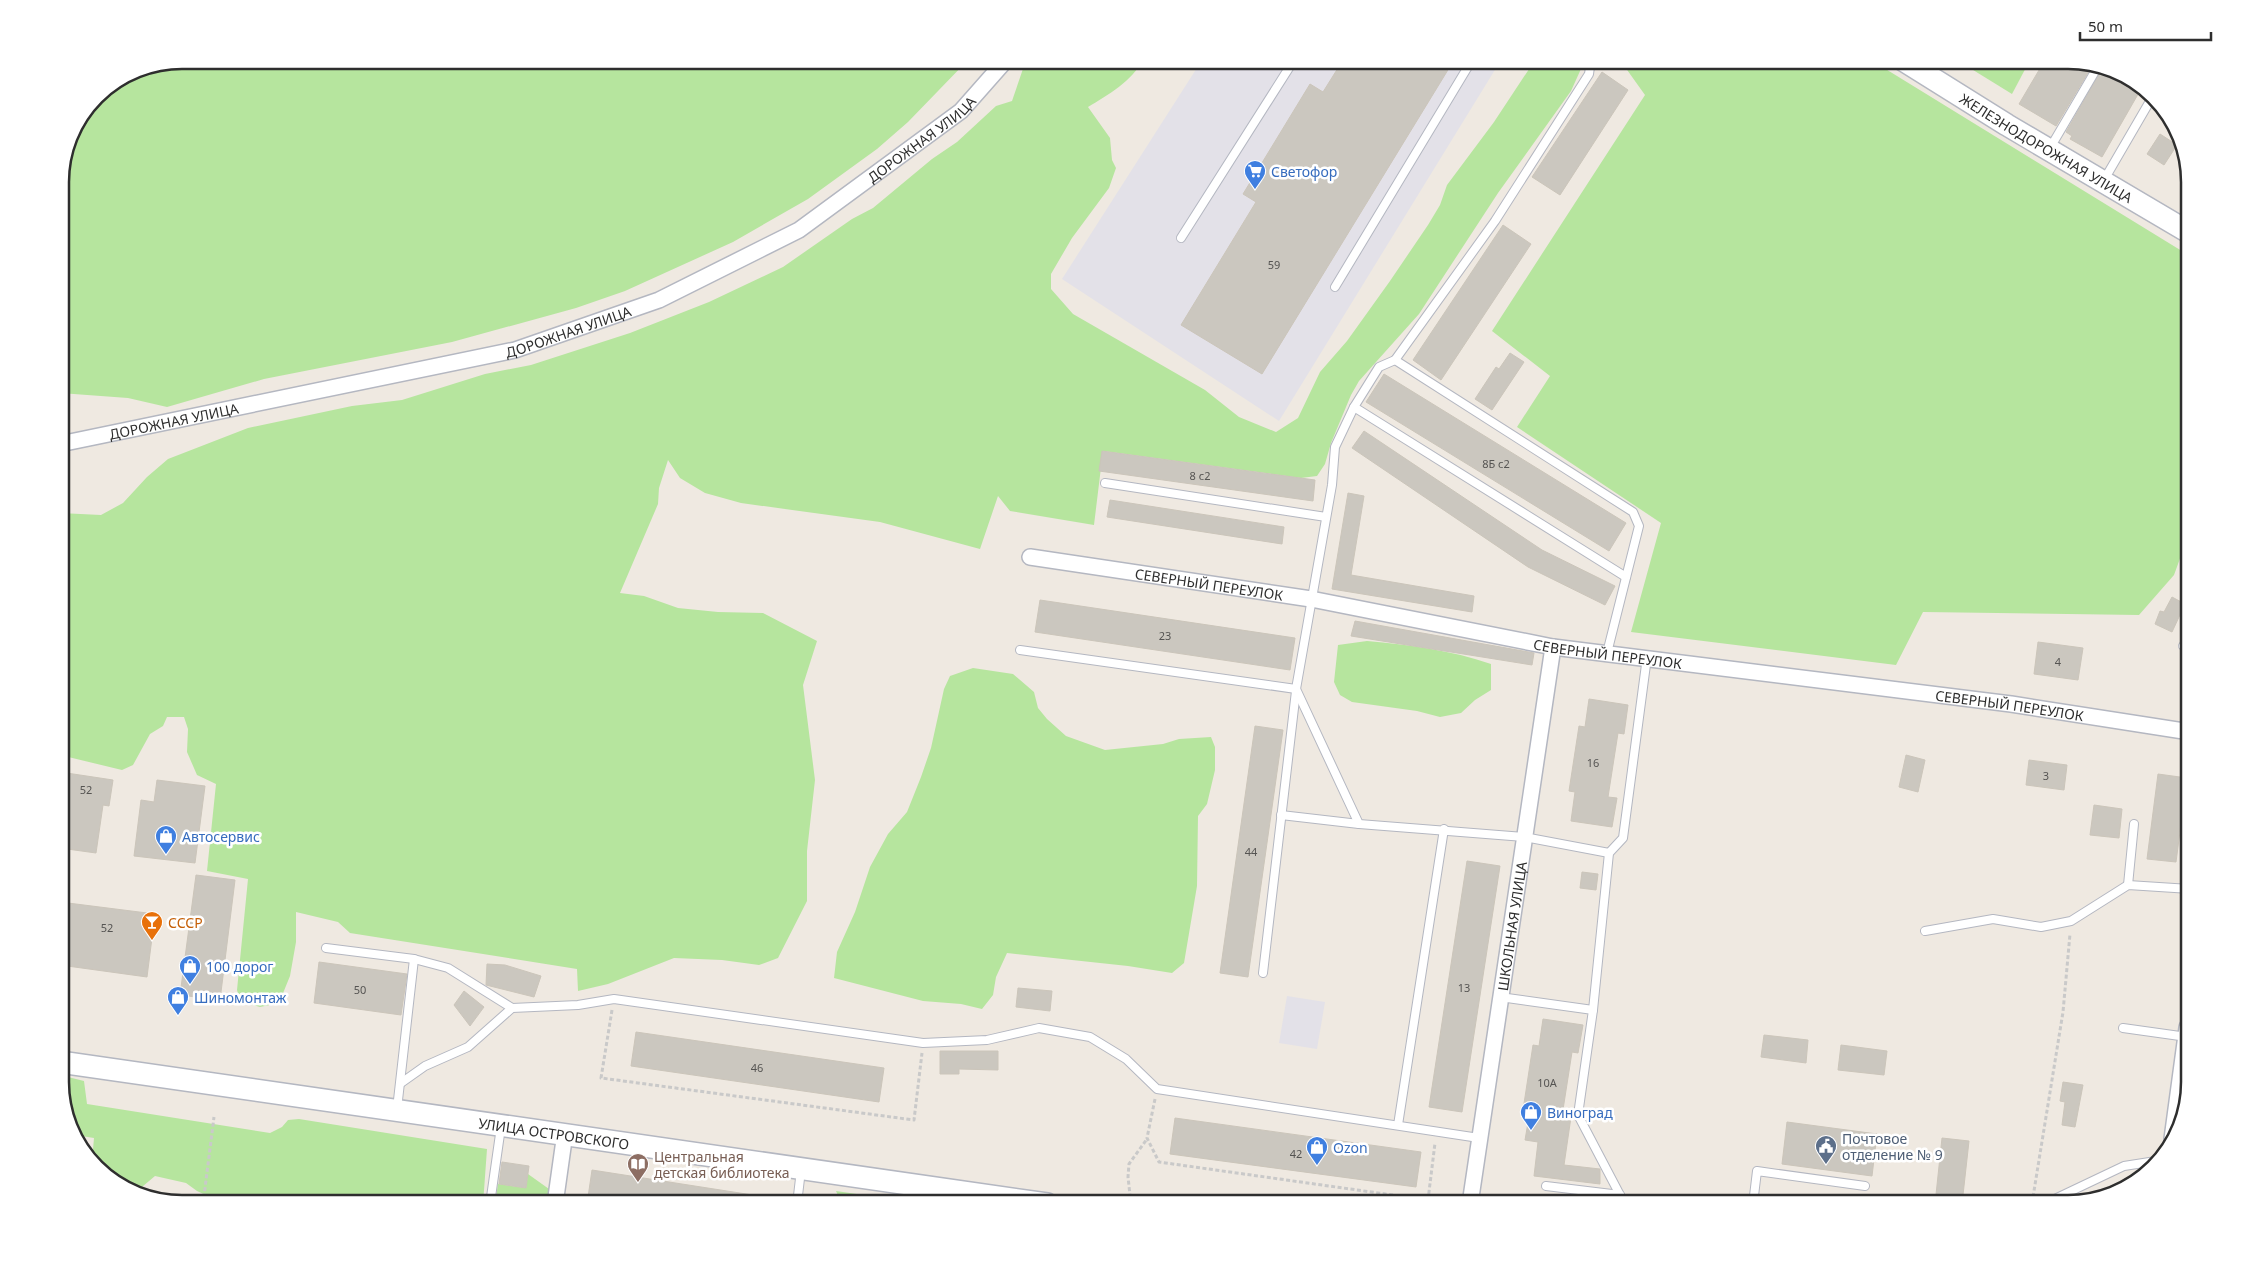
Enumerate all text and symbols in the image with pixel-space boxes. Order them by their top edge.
scale bar [2080,10,2211,42]
text: 50 m [2088,16,2123,36]
street label: ЖЕЛЕЗНОДОРОЖНАЯ УЛИЦА [1956,88,2136,207]
street label: ДОРОЖНАЯ УЛИЦА [863,92,979,186]
supermarket icon: Светофор [1243,159,1267,190]
place label: Светофор [1271,162,1337,181]
house number: 59 [1268,257,1280,272]
street label: ДОРОЖНАЯ УЛИЦА [504,301,634,361]
street label: ДОРОЖНАЯ УЛИЦА [107,398,240,443]
house number: 8Б с2 [1482,456,1510,471]
house number: 8 с2 [1190,468,1210,483]
street label: СЕВЕРНЫЙ ПЕРЕУЛОК [1134,563,1285,604]
house number: 23 [1159,628,1171,643]
street label: СЕВЕРНЫЙ ПЕРЕУЛОК [1532,634,1683,673]
house number: 4 [2055,654,2062,669]
street label: СЕВЕРНЫЙ ПЕРЕУЛОК [1934,685,2085,725]
house number: 16 [1587,755,1599,770]
house number: 3 [2043,768,2049,783]
house number: 52 [80,782,92,797]
shop icon: Автосервис [154,824,178,855]
place label: Автосервис [182,827,260,846]
house number: 44 [1245,844,1258,859]
street label: ШКОЛЬНАЯ УЛИЦА [1492,860,1530,992]
bar icon: СССР [140,910,164,941]
place label: СССР [168,913,203,932]
house number: 52 [101,920,113,935]
shop icon: 100 дорог [178,954,202,985]
place label: 100 дорог [206,957,273,976]
house number: 13 [1458,980,1470,995]
house number: 50 [354,982,366,997]
shop icon: Шиномонтаж [166,985,190,1016]
place label: Шиномонтаж [194,988,287,1007]
house number: 46 [751,1060,763,1075]
house number: 10А [1537,1075,1558,1090]
shop icon: Виноград [1519,1100,1543,1131]
place label: Виноград [1547,1103,1613,1122]
street label: УЛИЦА ОСТРОВСКОГО [477,1113,630,1153]
place label: Почтовое отделение № 9 [1842,1129,1943,1164]
public building icon: Почтовое отделение № 9 [1814,1134,1838,1165]
shop icon: Ozon [1305,1135,1329,1166]
place label: Ozon [1333,1138,1368,1157]
house number: 42 [1290,1146,1302,1161]
place label: Центральная детская библиотека [654,1147,790,1182]
library icon: Центральная детская библиотека [626,1152,650,1183]

